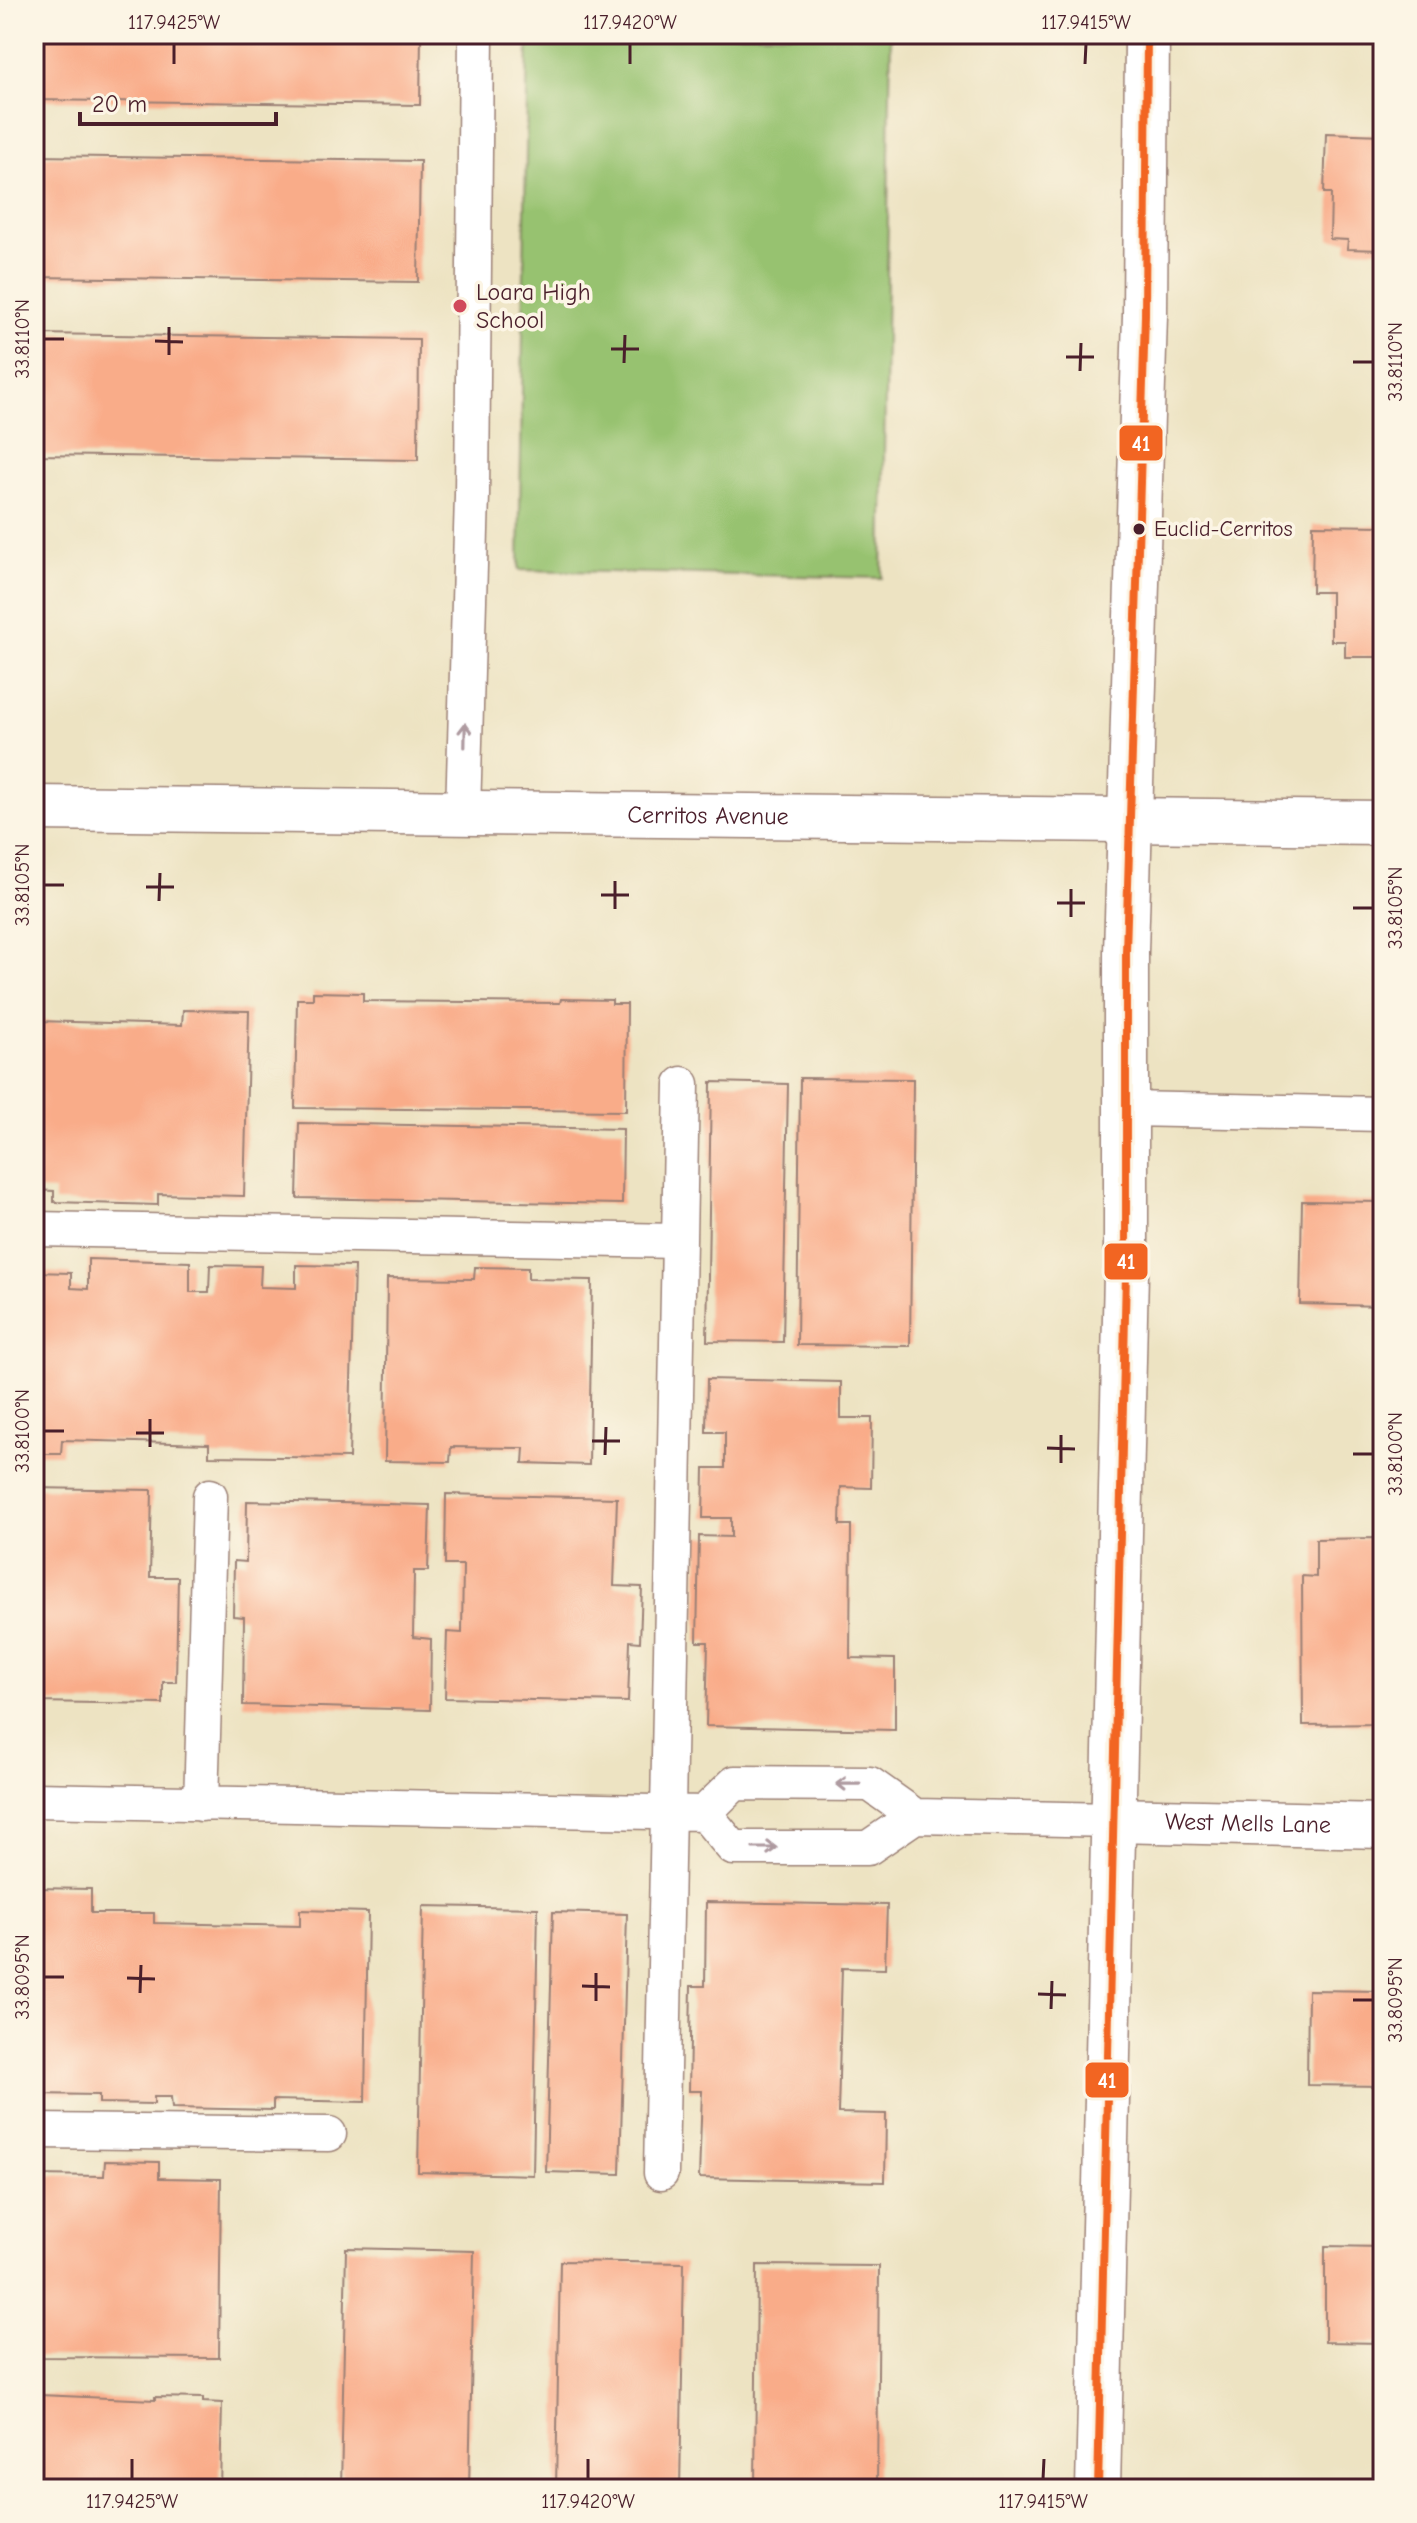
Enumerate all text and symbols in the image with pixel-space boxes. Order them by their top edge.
text: 117.9425°W [128,11,221,34]
text: 117.9420°W [583,11,677,34]
text: 117.9415°W [1041,11,1132,34]
scale bar [80,76,276,126]
text: 20 m [92,90,147,118]
place label: Loara High School [476,278,591,334]
marker: Loara High School [451,297,469,315]
text: 33.8110°N [11,299,34,379]
text: 33.8110°N [1384,322,1407,402]
line badge: 41 [1118,424,1164,462]
text: 41 [1132,431,1150,457]
place label: Euclid-Cerritos [1154,516,1293,542]
marker: Euclid-Cerritos [1131,521,1147,537]
one-way arrow [457,722,473,749]
street label: Cerritos Avenue [627,801,789,830]
text: 33.8105°N [11,844,34,926]
text: 33.8105°N [1384,867,1407,949]
line badge: 41 [1103,1242,1149,1281]
text: 41 [1117,1249,1135,1275]
text: 33.8100°N [11,1389,34,1473]
text: 33.8100°N [1384,1412,1407,1496]
one-way arrow [835,1776,862,1791]
street label: West Mells Lane [1165,1807,1331,1839]
one-way arrow [751,1840,778,1856]
text: 33.8095°N [11,1934,34,2020]
text: 33.8095°N [1384,1957,1407,2043]
line badge: 41 [1084,2061,1130,2099]
text: 41 [1098,2068,1116,2094]
text: 117.9425°W [86,2490,179,2513]
text: 117.9420°W [541,2490,635,2513]
text: 117.9415°W [998,2490,1089,2513]

